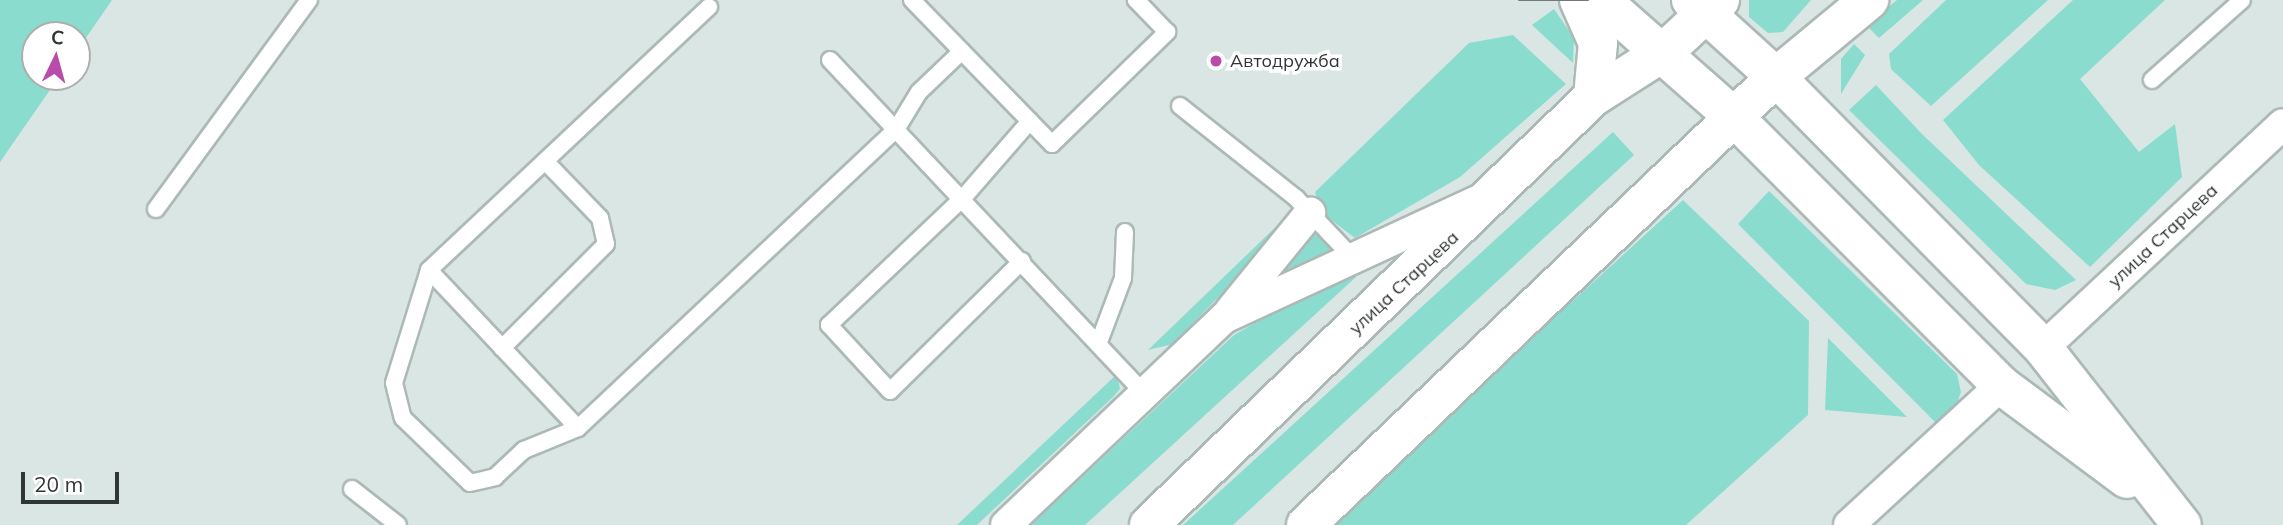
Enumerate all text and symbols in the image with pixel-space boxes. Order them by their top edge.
north arrow [21,21,91,91]
text: С [50,25,65,50]
place label: Автодружба [1230,50,1340,72]
marker: Автодружба [1208,53,1224,69]
street label: улица Старцева [2104,180,2222,292]
street label: улица Старцева [1345,227,1463,339]
scale bar [24,458,122,502]
text: 20 m [34,471,83,497]

